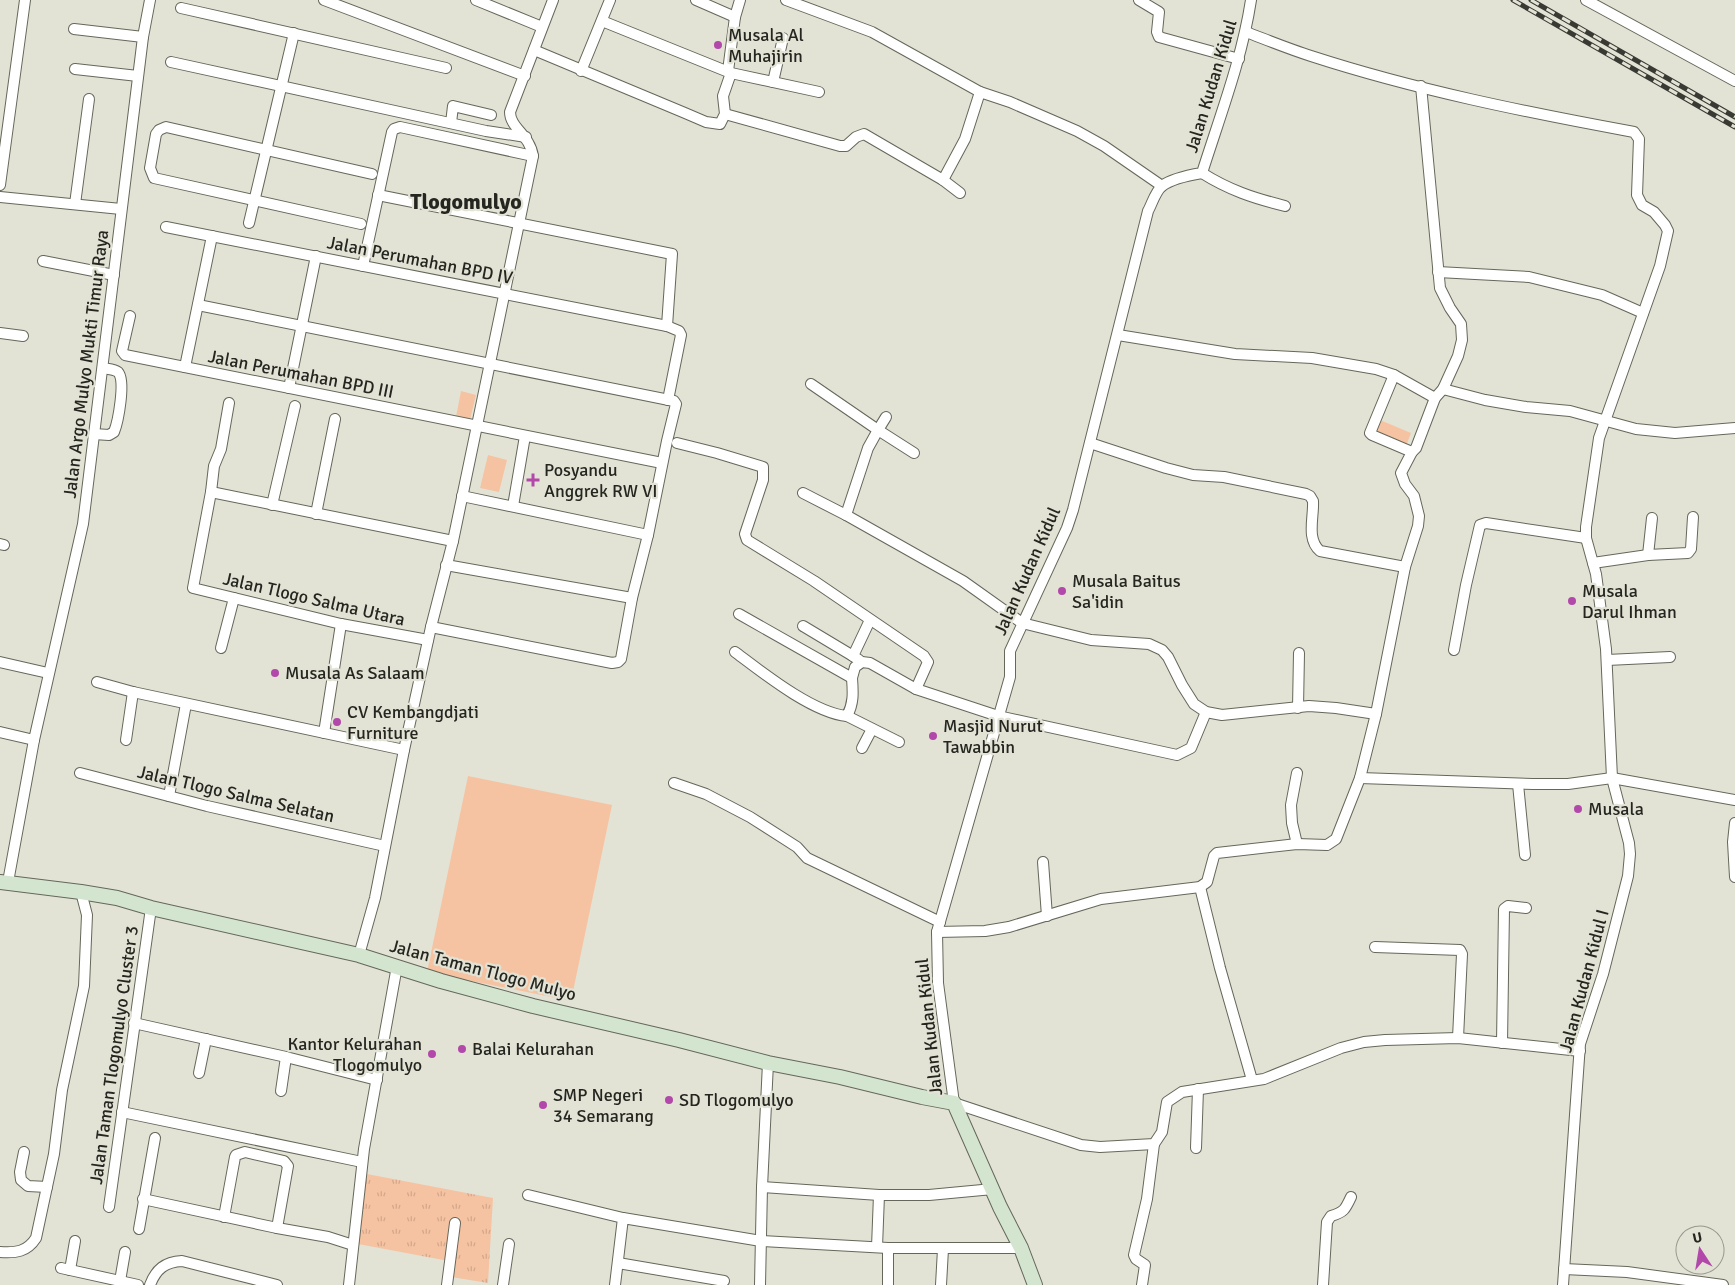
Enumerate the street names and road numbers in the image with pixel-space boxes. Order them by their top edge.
street label: Jalan Kudan Kidul [1180,17,1242,155]
street label: Jalan Argo Mulyo Mukti Timur Raya [59,229,113,499]
street label: Jalan Perumahan BPD IV [325,231,515,289]
street label: Jalan Perumahan BPD III [206,345,396,403]
street label: Jalan Kudan Kidul [989,504,1065,638]
street label: Jalan Tlogo Salma Utara [221,567,407,631]
street label: Jalan Tlogo Salma Selatan [135,761,337,827]
street label: Jalan Kudan Kidul I [1554,907,1614,1055]
street label: Jalan Taman Tlogomulyo Cluster 3 [85,924,143,1186]
street label: Jalan Taman Tlogo Mulyo [387,935,579,1005]
street label: Jalan Kudan Kidul [911,957,947,1097]

